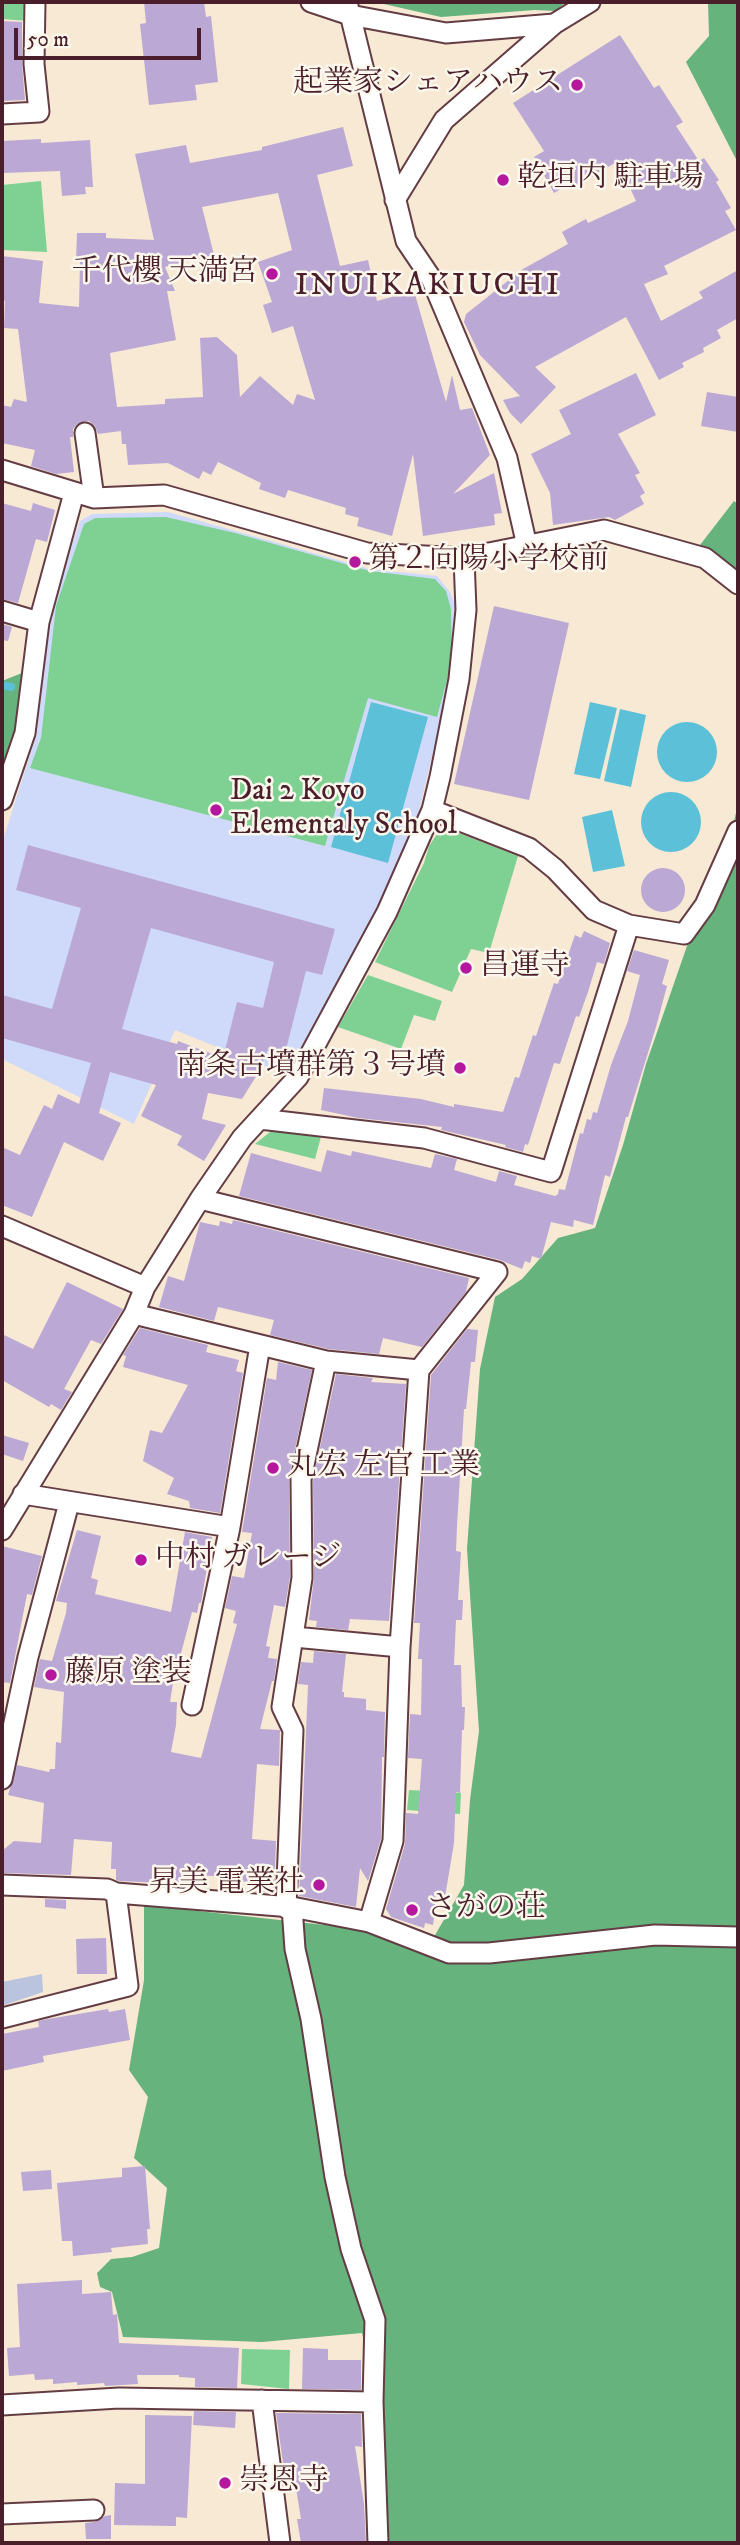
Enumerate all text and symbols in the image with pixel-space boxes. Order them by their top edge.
scale bar [18,14,205,58]
text: 50 m [27,27,69,53]
place label: 起業家シェアハウス [293,67,563,103]
marker: 起業家シェアハウス [569,77,585,93]
place label: 乾垣内 駐車場 [517,162,703,198]
marker: 乾垣内 駐車場 [495,172,511,188]
place label: 千代櫻 天満宮 [72,256,258,292]
marker: 千代櫻 天満宮 [264,266,280,282]
district label: INUIKAKIUCHI [297,268,559,306]
place label: 第２向陽小学校前 [369,544,609,580]
marker: 第２向陽小学校前 [347,554,363,570]
place label: Dai 2 Koyo Elementaly School [230,775,457,846]
marker: Dai 2 Koyo Elementaly School [208,802,224,818]
place label: 昌運寺 [480,950,570,986]
marker: 昌運寺 [458,960,474,976]
place label: 南条古墳群第３号墳 [176,1050,446,1086]
marker: 南条古墳群第３号墳 [452,1060,468,1076]
place label: 丸宏 左官 工業 [287,1450,480,1486]
marker: 丸宏 左官 工業 [265,1460,281,1476]
place label: 中村 ガレージ [155,1542,341,1578]
marker: 中村 ガレージ [133,1552,149,1568]
place label: 藤原 塗装 [65,1657,191,1693]
marker: 藤原 塗装 [43,1667,59,1683]
place label: 昇美 電業社 [149,1867,305,1903]
marker: 昇美 電業社 [311,1877,327,1893]
place label: さがの荘 [426,1892,546,1928]
marker: さがの荘 [404,1902,420,1918]
place label: 崇恩寺 [239,2465,329,2501]
marker: 崇恩寺 [217,2475,233,2491]

